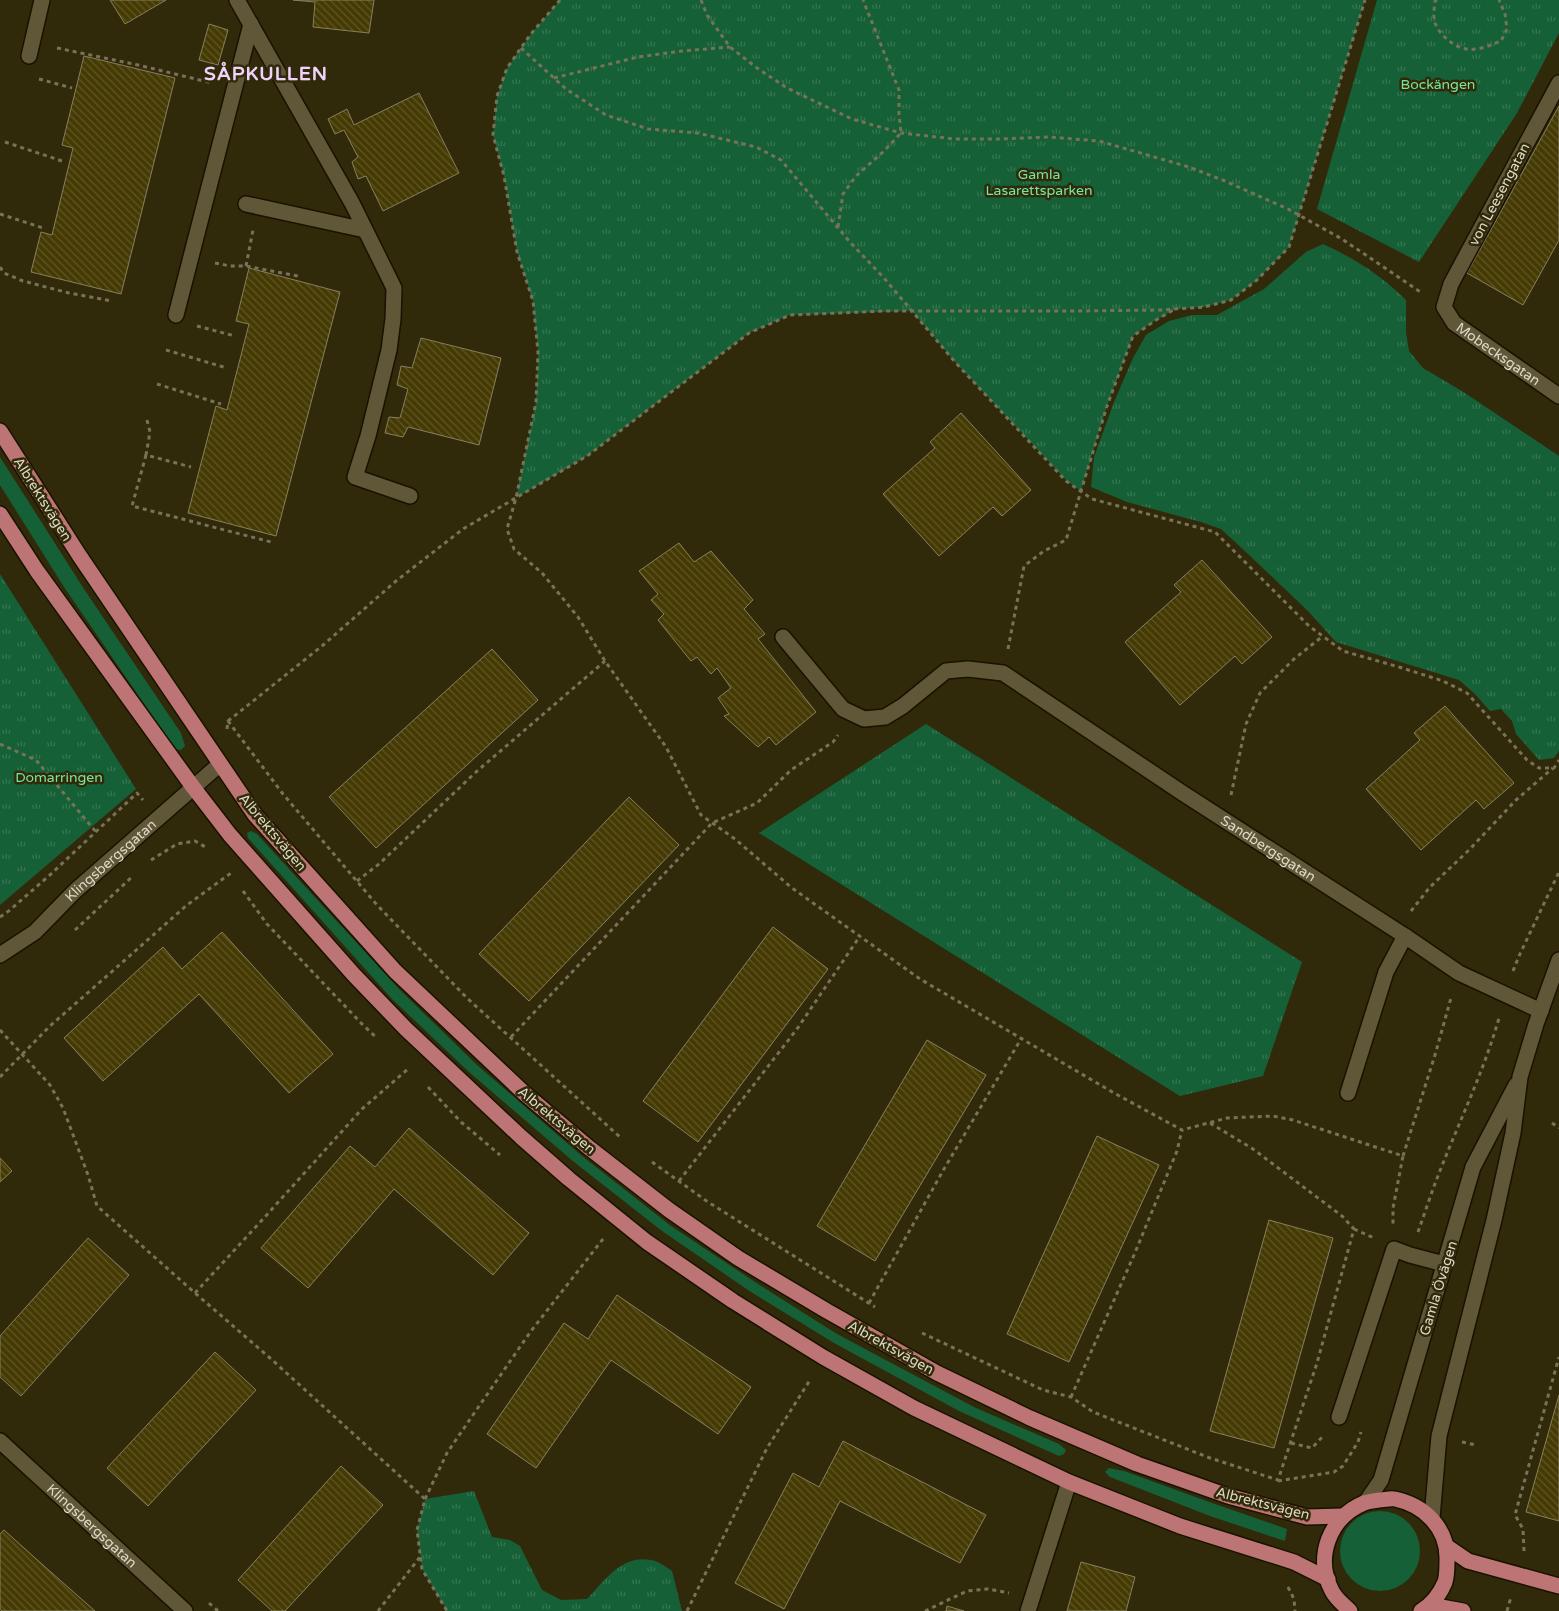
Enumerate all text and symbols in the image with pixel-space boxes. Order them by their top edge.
district label: SÅPKULLEN [204,61,328,85]
park label: Bockängen [1401,76,1475,93]
street label: von Leesengatan [1465,140,1534,248]
park label: Gamla Lasarettsparken [985,166,1093,199]
street label: Mobecksgatan [1453,319,1543,389]
street label: Albrektsvägen [10,454,75,544]
park label: Domarringen [15,769,103,786]
street label: Albrektsvägen [235,790,310,875]
street label: Sandbergsgatan [1217,812,1319,885]
street label: Klingsbergsgatan [61,816,160,905]
street label: Albrektsvägen [514,1083,599,1158]
street label: Gamla Övägen [1416,1239,1461,1338]
street label: Albrektsvägen [845,1317,937,1378]
street label: Klingsbergsgatan [43,1480,140,1572]
street label: Albrektsvägen [1214,1484,1311,1523]

